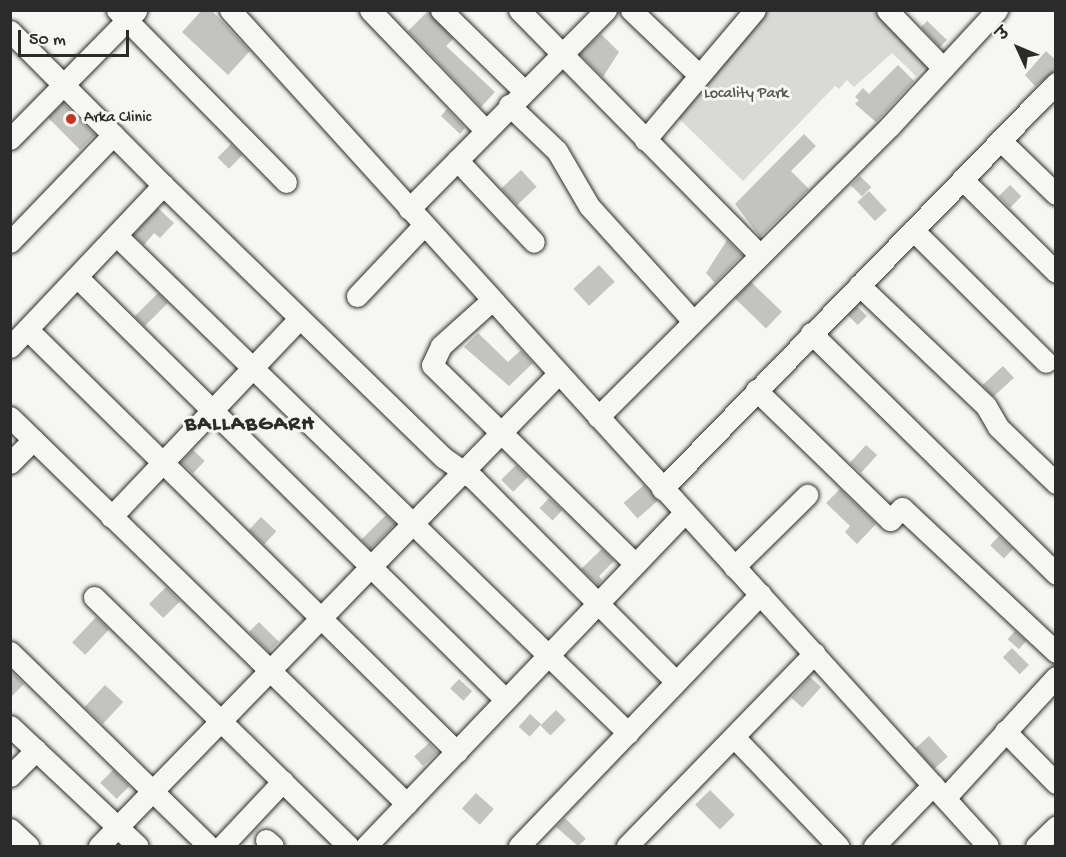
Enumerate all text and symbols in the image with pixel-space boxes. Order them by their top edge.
scale bar [21,18,132,56]
north arrow [988,18,1048,78]
text: उ [994,25,1015,46]
text: 50 m [29,30,66,51]
park label: Locality Park [704,85,788,105]
place label: Arka Clinic [84,109,151,129]
marker: Arka Clinic [62,110,80,128]
district label: BALLABGARH [185,413,315,439]

